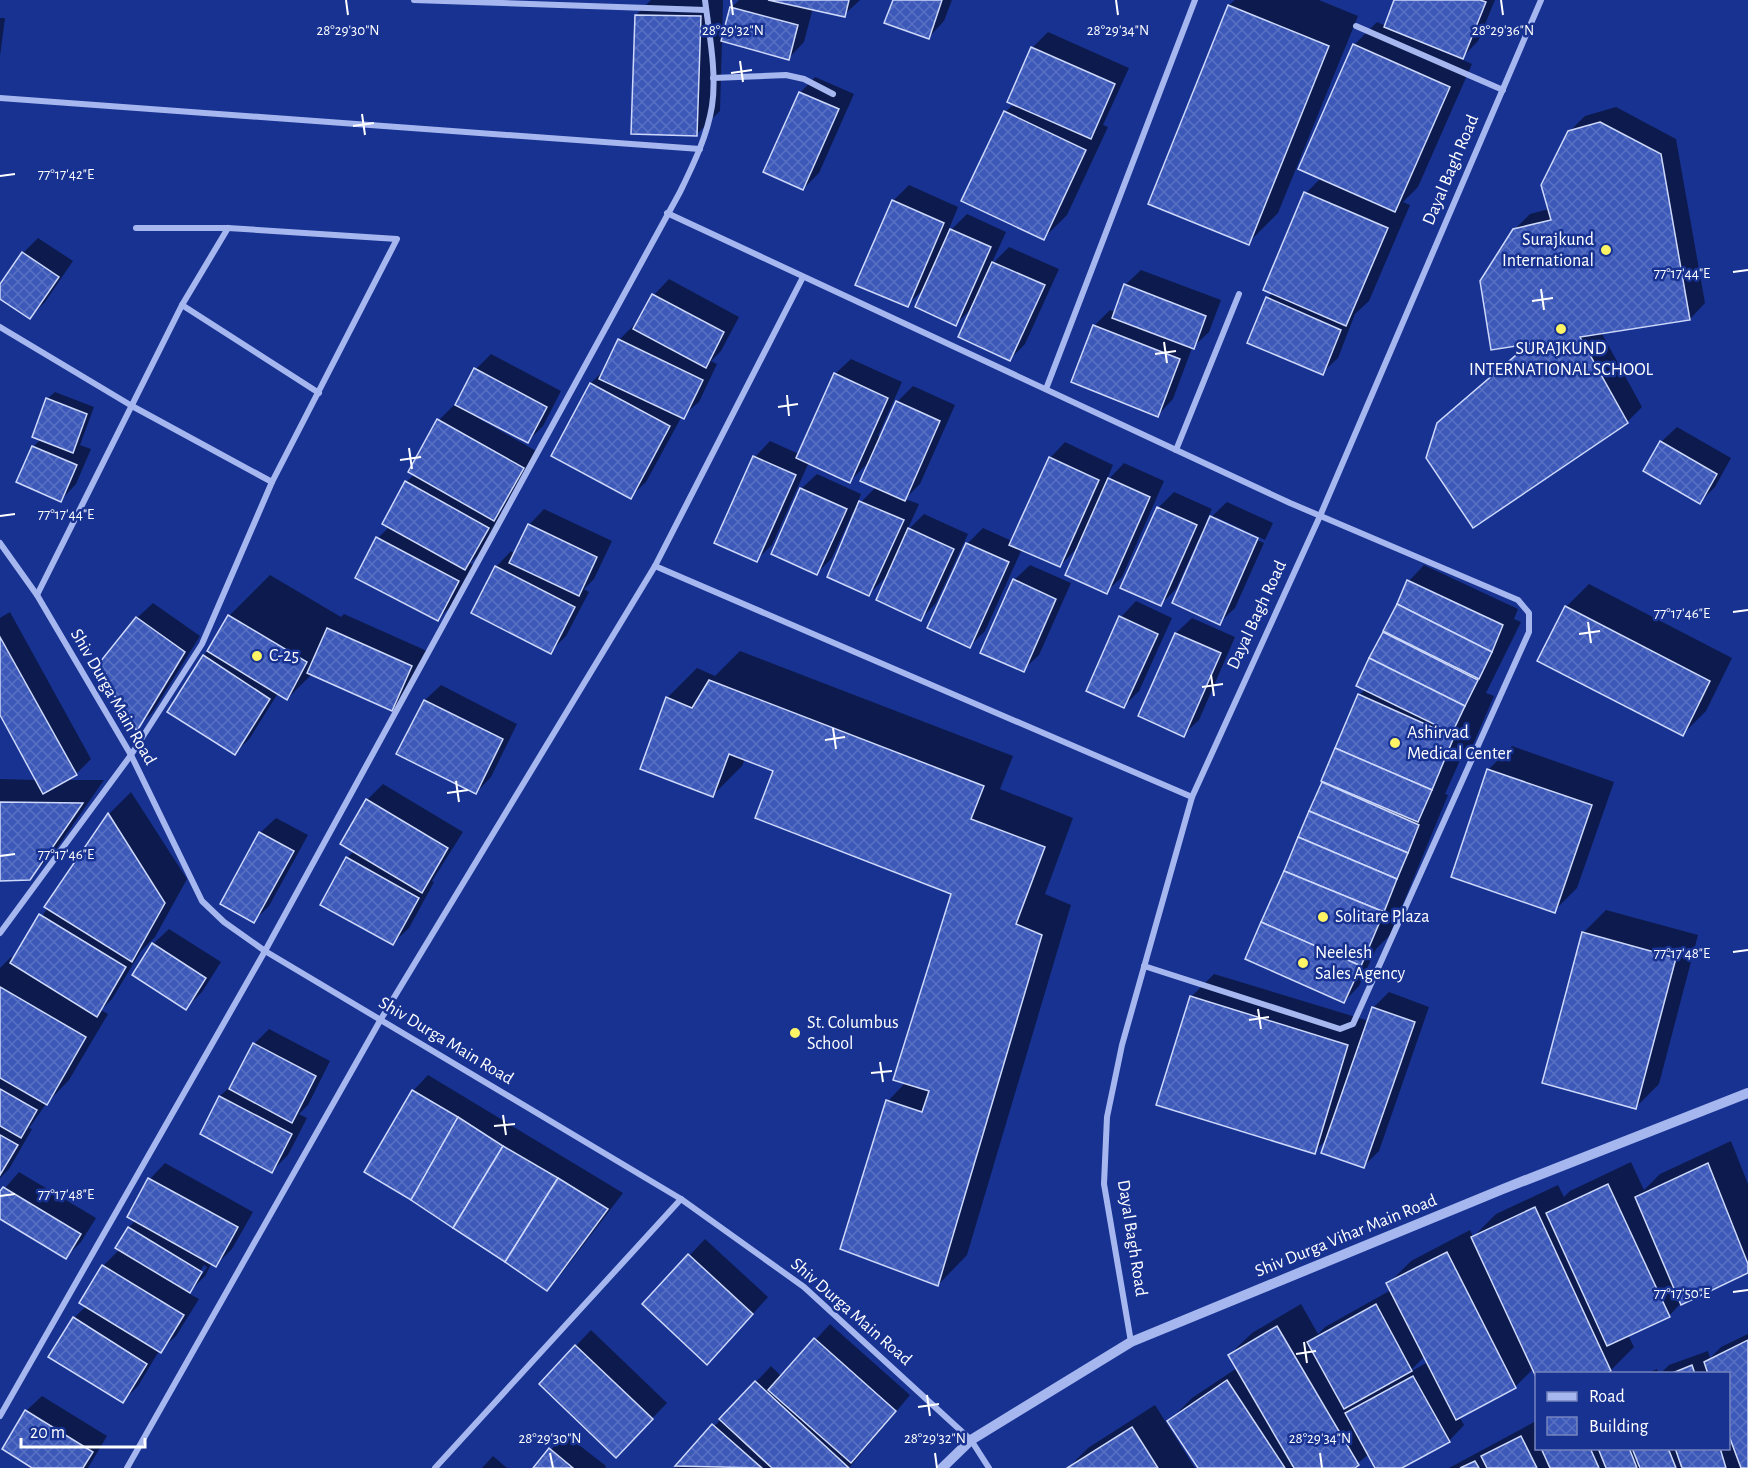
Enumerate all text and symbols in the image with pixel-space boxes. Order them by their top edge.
text: 28°29'30"N [316,23,380,38]
text: 28°29'32"N [702,23,764,38]
text: 28°29'34"N [1087,23,1149,38]
text: 28°29'36"N [1472,23,1534,38]
street label: Dayal Bagh Road [1420,112,1482,228]
text: 77°17'42"E [38,167,94,182]
place label: Surajkund International [1502,231,1594,270]
marker: Surajkund International [1599,243,1613,257]
text: 77°17'44"E [1654,266,1710,281]
marker: SURAJKUND INTERNATIONAL SCHOOL [1554,322,1568,336]
place label: SURAJKUND INTERNATIONAL SCHOOL [1469,340,1654,379]
text: 77°17'44"E [38,507,94,522]
street label: Dayal Bagh Road [1224,558,1290,672]
text: 77°17'46"E [1654,606,1710,621]
street label: Shiv Durga Main Road [67,626,159,768]
place label: C-25 [269,647,299,665]
marker: C-25 [250,649,264,663]
place label: Ashirvad Medical Center [1407,724,1512,763]
marker: Ashirvad Medical Center [1388,736,1402,750]
text: 77°17'46"E [38,847,94,862]
place label: Solitare Plaza [1335,908,1430,926]
marker: Solitare Plaza [1316,910,1330,924]
place label: Neelesh Sales Agency [1315,944,1406,983]
text: 77°17'48"E [1654,946,1710,961]
marker: Neelesh Sales Agency [1296,956,1310,970]
street label: Shiv Durga Main Road [376,994,516,1088]
place label: St. Columbus School [807,1014,899,1053]
marker: St. Columbus School [788,1026,802,1040]
street label: Dayal Bagh Road [1114,1178,1150,1298]
text: 77°17'48"E [38,1187,94,1202]
street label: Shiv Durga Vihar Main Road [1253,1191,1439,1281]
street label: Shiv Durga Main Road [787,1255,915,1369]
text: 77°17'50"E [1654,1286,1710,1301]
legend [1535,1372,1730,1450]
text: Road [1589,1388,1625,1406]
scale bar [21,1411,146,1449]
text: Building [1589,1418,1649,1436]
text: 20 m [30,1424,65,1442]
text: 28°29'30"N [518,1431,582,1446]
text: 28°29'32"N [904,1431,966,1446]
text: 28°29'34"N [1289,1431,1351,1446]

